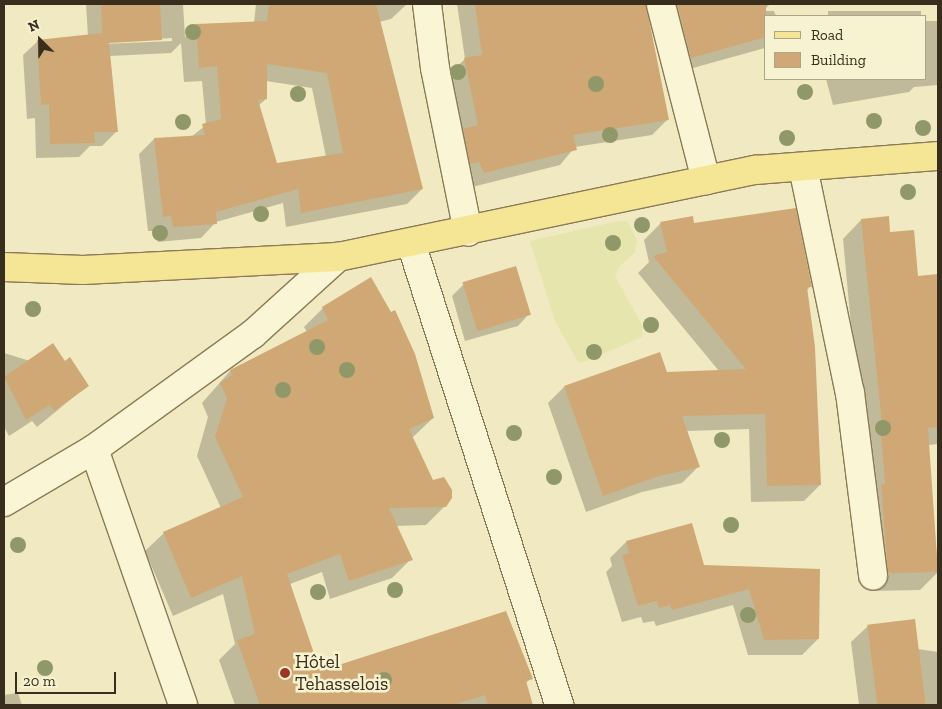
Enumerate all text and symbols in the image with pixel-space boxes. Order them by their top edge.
north arrow [15,15,65,65]
legend [764,15,927,80]
text: N [26,16,42,36]
text: Road [811,26,843,44]
text: Building [811,51,866,69]
place label: Hôtel Tehasselois [295,651,388,695]
scale bar [18,662,119,694]
marker: Hôtel Tehasselois [279,667,291,679]
text: 20 m [23,672,56,690]

